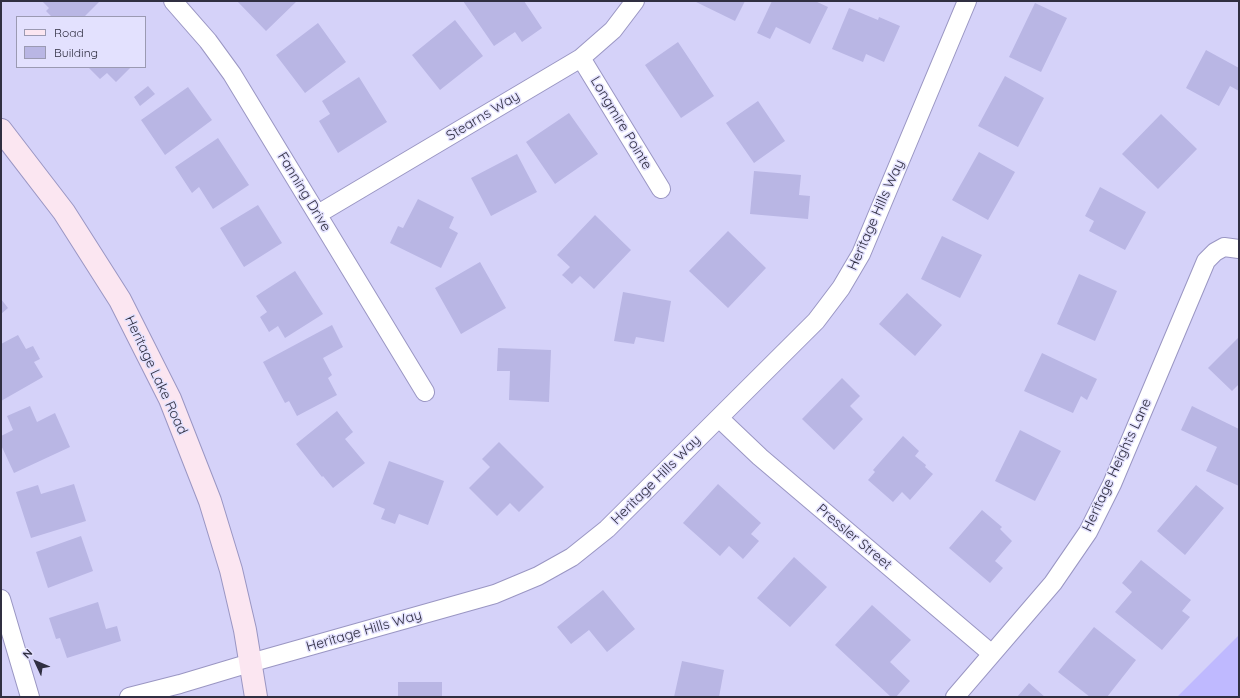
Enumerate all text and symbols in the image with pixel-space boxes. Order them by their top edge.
legend [16,16,146,68]
text: Road [54,25,84,40]
text: Building [54,45,98,60]
street label: Longmire Pointe [587,73,655,173]
street label: Stearns Way [443,88,523,144]
street label: Fanning Drive [274,149,334,235]
street label: Heritage Hills Way [844,157,908,273]
street label: Heritage Lake Road [121,313,191,437]
street label: Heritage Heights Lane [1079,396,1155,534]
street label: Heritage Hills Way [608,432,704,528]
street label: Pressler Street [813,501,895,573]
street label: Heritage Hills Way [304,606,424,656]
north arrow [16,642,56,682]
text: N [20,646,35,661]

